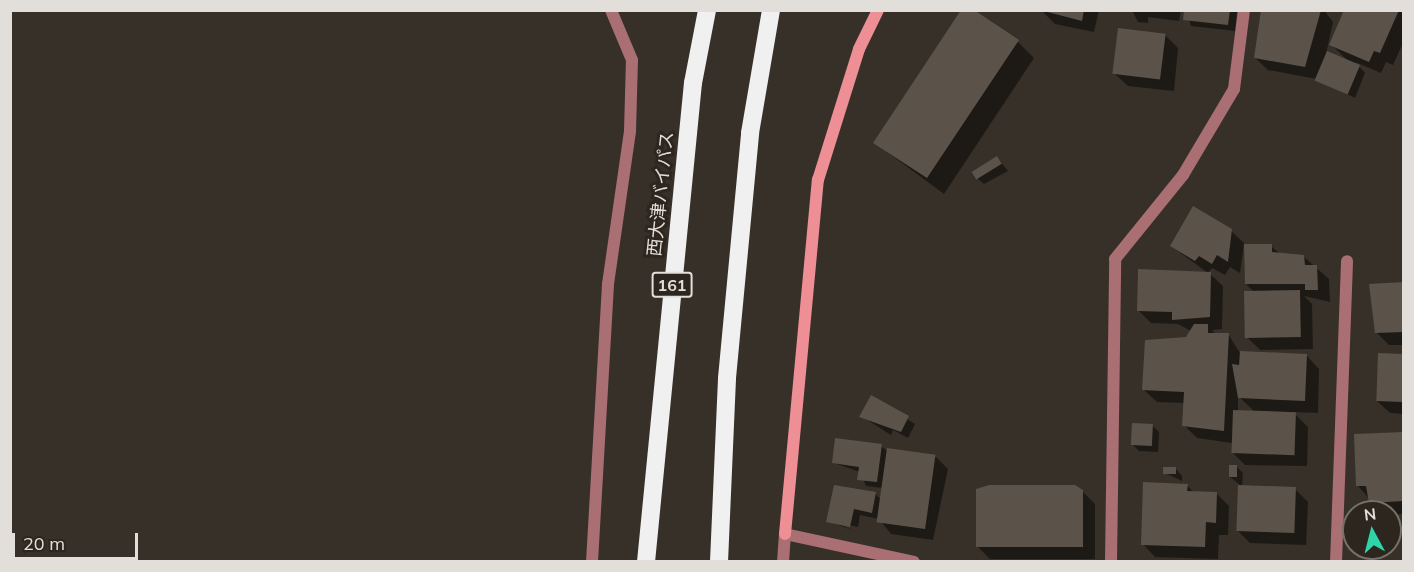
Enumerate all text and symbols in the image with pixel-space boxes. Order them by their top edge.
street label: 西大津バイパス [644,130,678,258]
road number: 161 [651,272,693,298]
north arrow [1342,500,1402,560]
text: N [1363,503,1377,525]
scale bar [15,521,141,559]
text: 20 m [23,532,65,555]

